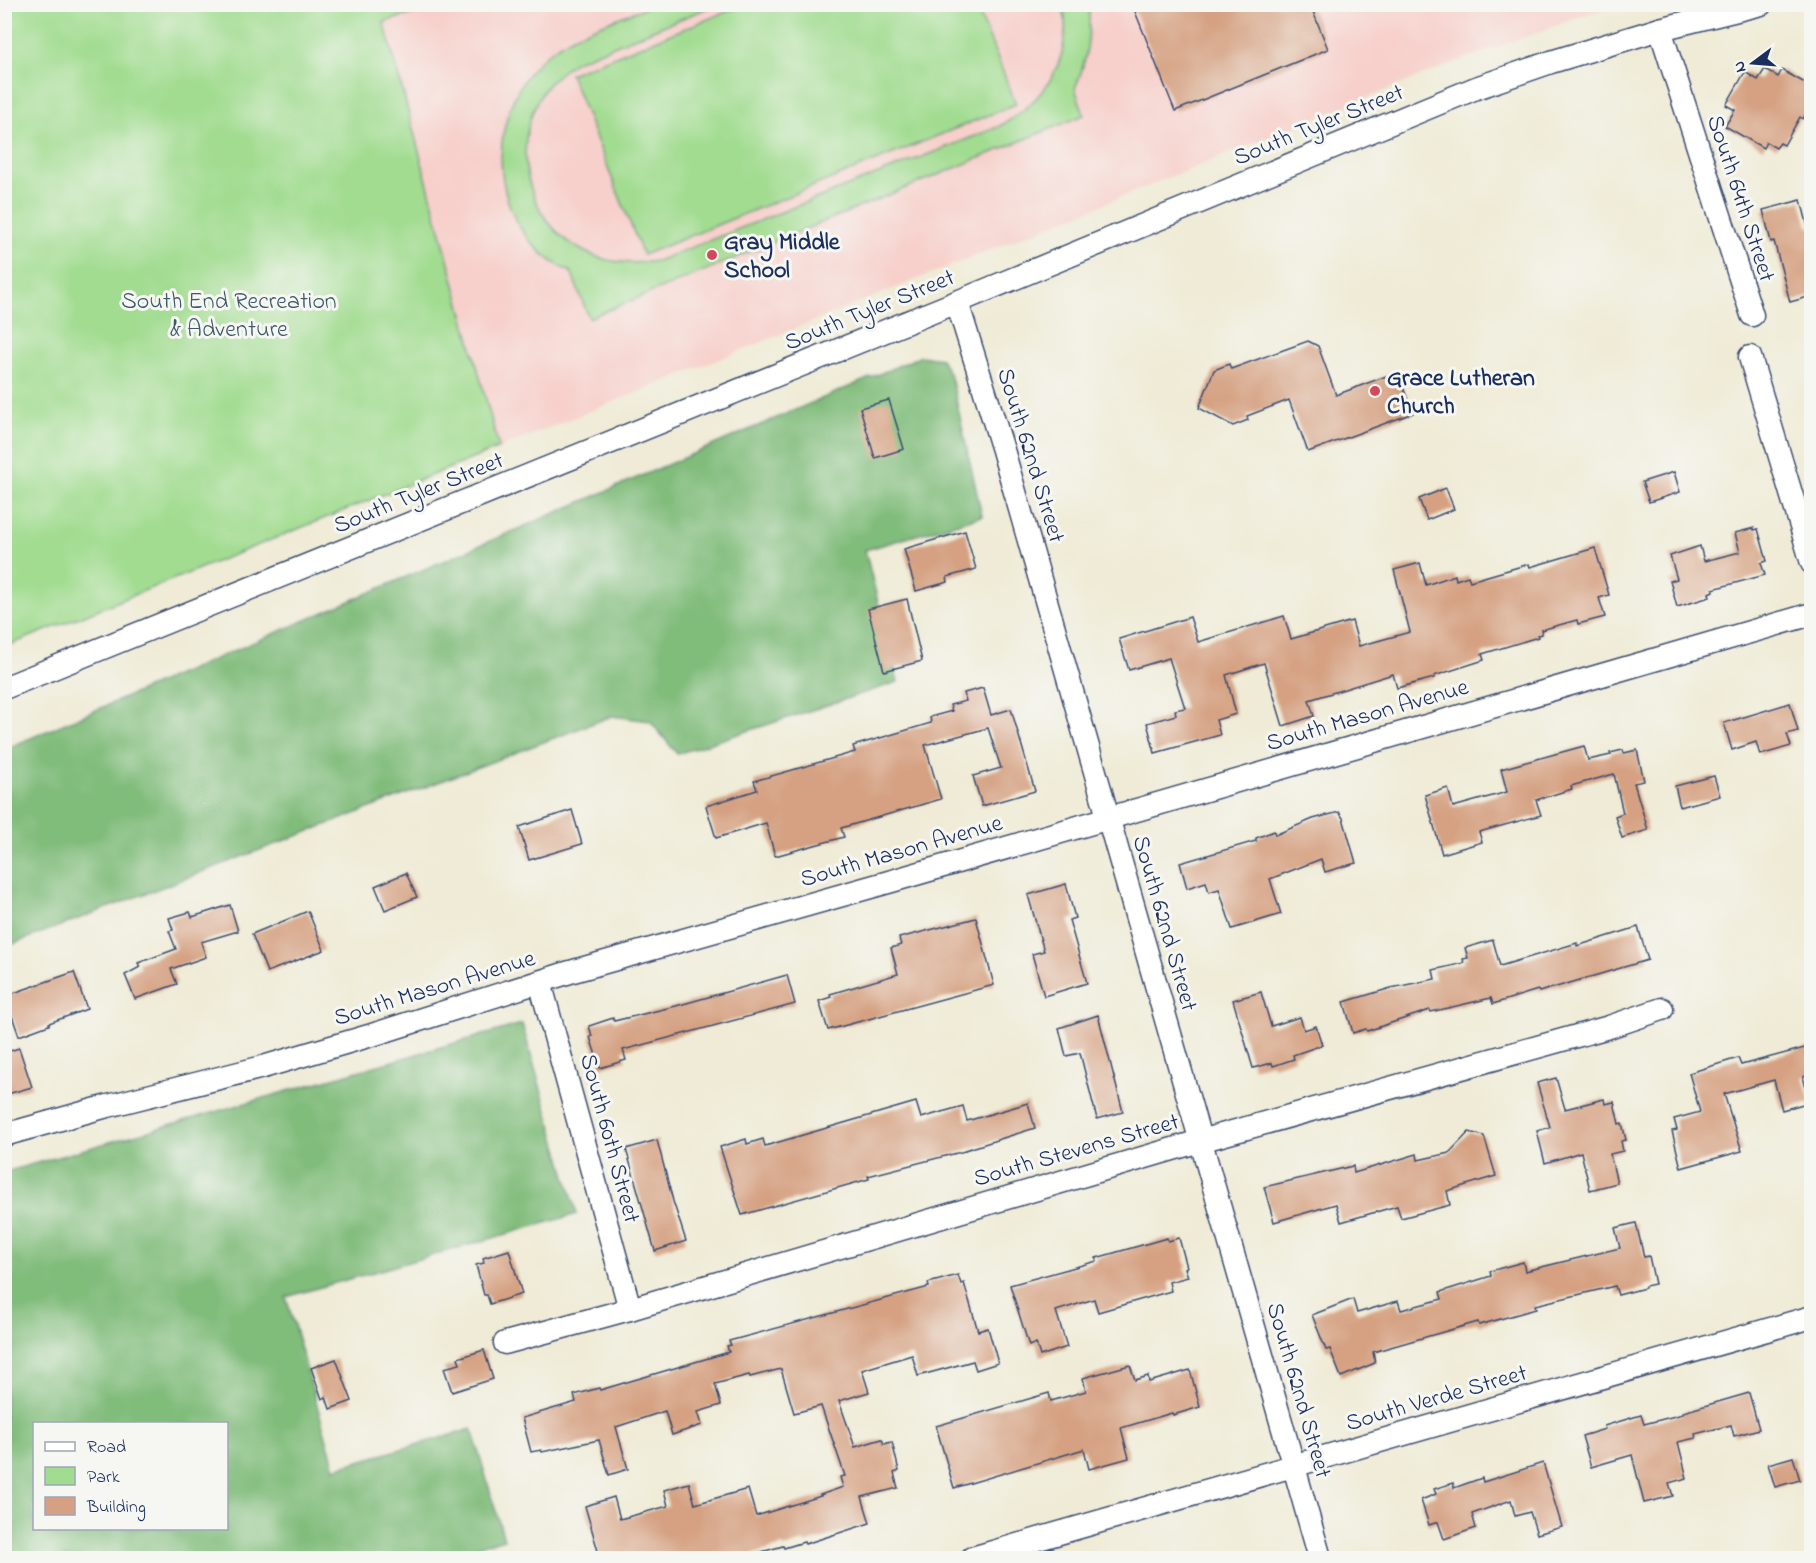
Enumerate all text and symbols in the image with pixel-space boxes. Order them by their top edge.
north arrow [1723,33,1783,93]
text: N [1727,58,1754,75]
street label: South Tyler Street [1229,76,1410,177]
street label: South 64th Street [1696,111,1783,287]
place label: Gray Middle School [724,226,841,289]
marker: Gray Middle School [705,248,719,262]
street label: South Tyler Street [780,261,961,362]
park label: South End Recreation & Adventure [121,285,337,348]
place label: Grace Lutheran Church [1387,362,1535,425]
street label: South 62nd Street [986,364,1073,548]
marker: Grace Lutheran Church [1368,384,1382,398]
street label: South Tyler Street [329,444,510,545]
street label: South Mason Avenue [1262,671,1473,762]
street label: South Mason Avenue [796,807,1007,898]
street label: South 62nd Street [1122,832,1205,1016]
street label: South Mason Avenue [330,942,540,1037]
street label: South 60th Street [569,1050,648,1227]
street label: South Stevens Street [970,1105,1184,1198]
street label: South 62nd Street [1256,1299,1339,1483]
street label: South Verde Street [1342,1357,1531,1442]
legend [33,1422,228,1530]
text: Road [87,1435,126,1461]
text: Park [87,1465,120,1491]
text: Building [86,1495,146,1522]

